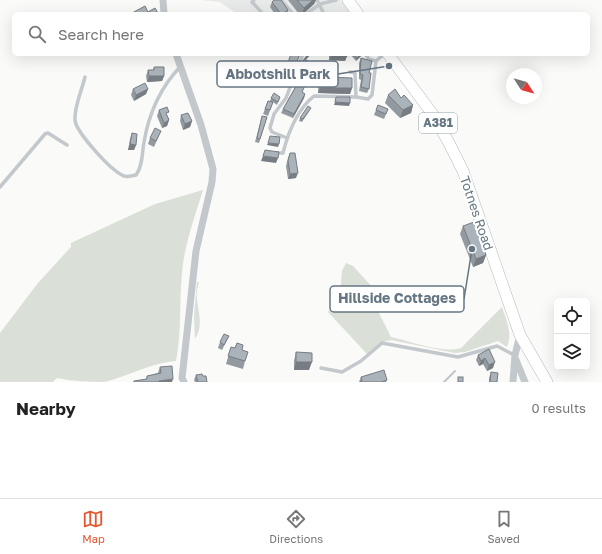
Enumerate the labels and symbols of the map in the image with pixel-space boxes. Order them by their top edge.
callout: Abbotshill Park [217,61,338,87]
text: Abbotshill Park [226,65,331,82]
north arrow [506,68,542,104]
road number: A381 [419,113,457,133]
street label: Totnes Road [457,174,497,252]
callout: Hillside Cottages [330,286,464,312]
text: Hillside Cottages [338,289,456,306]

